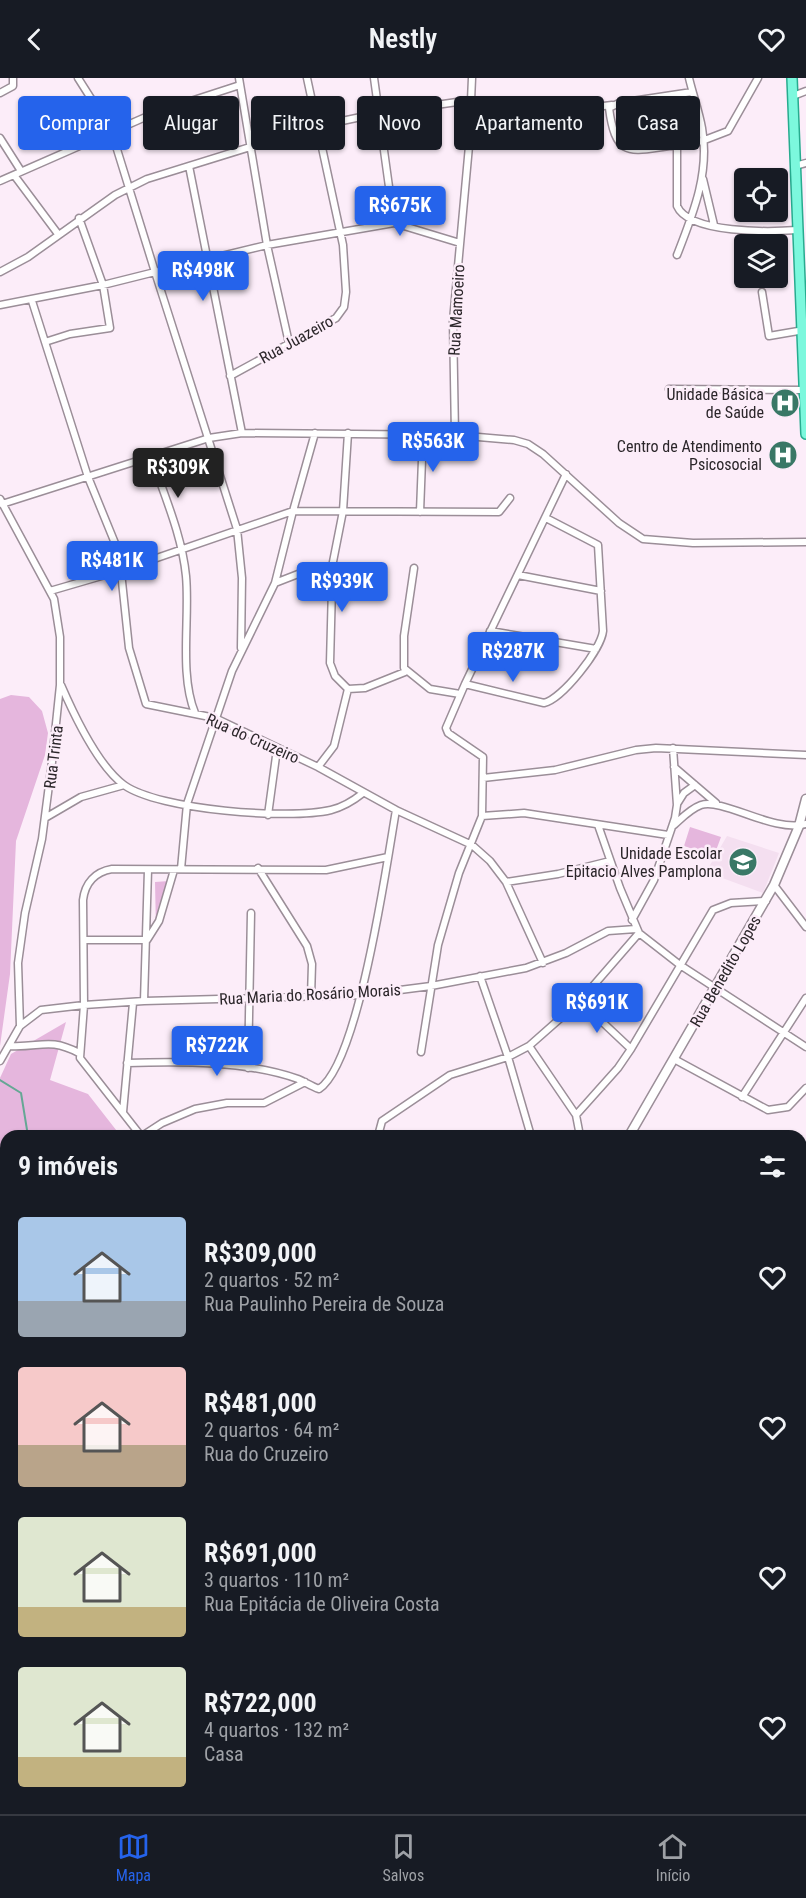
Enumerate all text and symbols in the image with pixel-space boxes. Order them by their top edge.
icon: back [18,23,51,56]
text: Nestly [369,23,437,55]
icon: heart [755,23,788,56]
chip: Comprar [18,96,131,150]
chip: Alugar [143,96,239,150]
chip: Filtros [251,96,345,150]
chip: Novo [357,96,442,150]
chip: Apartamento [454,96,604,150]
chip: Casa [616,96,700,150]
map controls [734,168,788,288]
button: locate [734,168,788,222]
pin: R$675K [351,186,449,237]
text: R$675K [369,193,431,217]
button: layers [734,234,788,288]
pin: R$498K [154,251,252,302]
text: R$498K [172,258,234,282]
street label: Rua Mamoeiro [445,264,468,356]
street label: Rua Juazeiro [256,311,336,368]
place label: Unidade Básica de Saúde [666,385,764,422]
hospital icon: Unidade Básica de Saúde [769,387,801,419]
pin: R$563K [384,422,482,473]
text: R$563K [402,429,464,453]
place label: Centro de Atendimento Psicosocial [617,437,762,474]
hospital icon: Centro de Atendimento Psicosocial [767,439,799,471]
pin: R$309K [129,448,227,499]
text: R$309K [147,455,209,479]
pin: R$481K [63,541,161,592]
text: R$481K [81,548,143,572]
pin: R$939K [293,562,391,613]
text: R$939K [311,569,373,593]
pin: R$287K [464,632,562,683]
text: R$287K [482,639,544,663]
street label: Rua do Cruzeiro [203,710,302,767]
street label: Rua Trinta [40,724,67,790]
place label: Unidade Escolar Epitacio Alves Pamplona [566,844,722,881]
school or university icon: Unidade Escolar Epitacio Alves Pamplona [727,846,759,878]
street label: Rua Benedito Lopes [686,912,765,1030]
street label: Rua Maria do Rosário Morais [219,980,401,1009]
pin: R$691K [548,983,646,1034]
text: R$691K [566,990,628,1014]
pin: R$722K [168,1026,266,1077]
text: R$722K [186,1033,248,1057]
icon: filters [756,1150,789,1183]
text: 9 imóveis [18,1151,118,1181]
text: R$309,000 [204,1238,317,1268]
icon: home [66,1241,138,1313]
icon: heart [756,1261,789,1294]
text: 2 quartos · 52 m² [204,1268,339,1292]
text: Rua Paulinho Pereira de Souza [204,1292,444,1316]
text: R$481,000 [204,1388,317,1418]
icon: home [66,1391,138,1463]
icon: heart [756,1411,789,1444]
text: 2 quartos · 64 m² [204,1418,339,1442]
text: Rua do Cruzeiro [204,1442,329,1466]
text: R$691,000 [204,1538,317,1568]
icon: home [66,1541,138,1613]
icon: heart [756,1561,789,1594]
text: 3 quartos · 110 m² [204,1568,349,1592]
text: Rua Epitácia de Oliveira Costa [204,1592,440,1616]
text: R$722,000 [204,1688,317,1718]
icon: home [66,1691,138,1763]
icon: heart [756,1711,789,1744]
text: 4 quartos · 132 m² [204,1718,349,1742]
text: Casa [204,1742,244,1766]
tab: Mapa [116,1830,151,1885]
tab: Salvos [382,1830,424,1885]
tab: Início [656,1830,690,1885]

